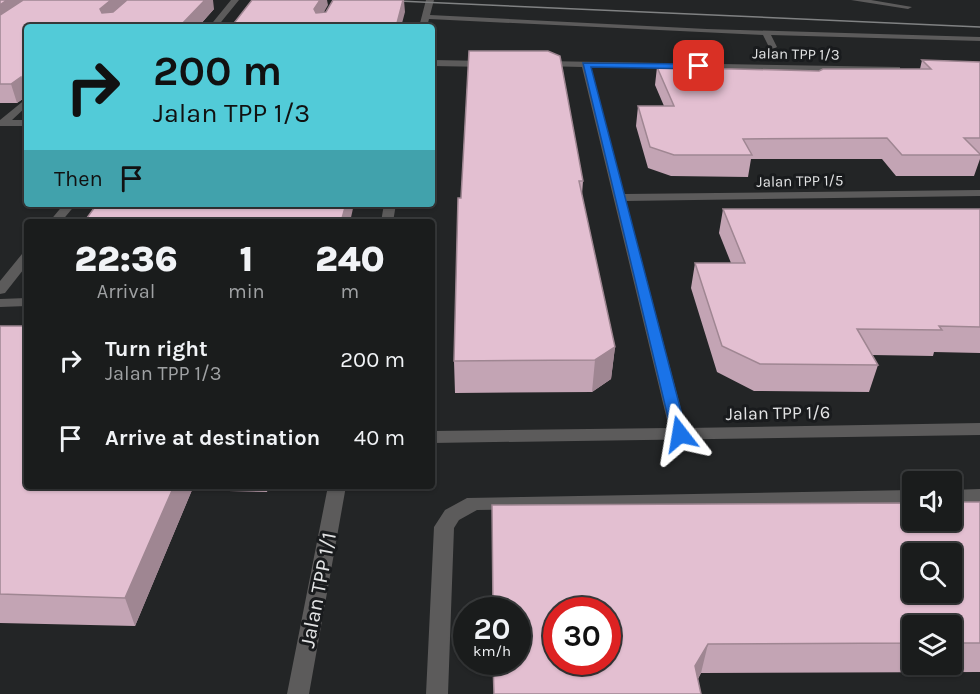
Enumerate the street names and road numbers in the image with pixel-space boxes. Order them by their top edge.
street label: Jalan TPP 1/3 [752,44,840,64]
street label: Jalan TPP 1/5 [756,171,844,191]
street label: Jalan TPP 1/6 [726,401,830,425]
street label: Jalan TPP 1/1 [295,530,341,650]

